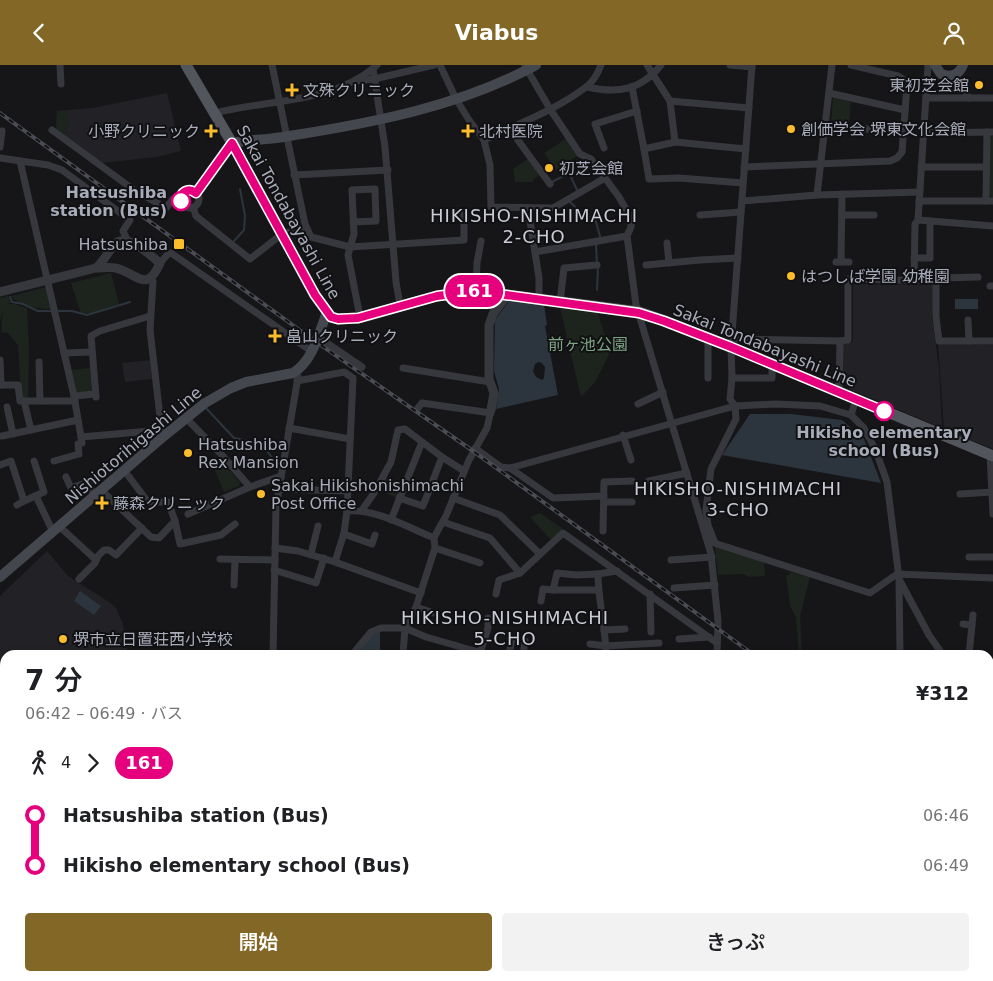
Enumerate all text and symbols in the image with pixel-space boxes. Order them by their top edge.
icon: back [25,19,53,47]
icon: person [940,19,968,47]
text: Viabus [455,20,538,45]
place label: 東初芝会館 [889,76,969,95]
marker: 東初芝会館 [973,79,985,91]
place label: 文殊クリニック [303,81,415,100]
marker: 文殊クリニック [285,83,299,97]
place label: 創価学会 堺東文化会館 [801,120,966,139]
place label: 小野クリニック [88,122,200,141]
street label: Sakai Tondabayashi Line [233,122,344,302]
place label: 北村医院 [479,122,543,141]
marker: 創価学会 堺東文化会館 [785,123,797,135]
marker: 小野クリニック [204,124,218,138]
marker: 北村医院 [461,124,475,138]
place label: 初芝会館 [559,159,623,178]
marker: 初芝会館 [543,162,555,174]
place label: Hatsushiba station (Bus) [50,183,167,220]
marker: Hatsushiba station (Bus) [171,191,191,211]
district label: HIKISHO-NISHIMACHI 2-CHO [430,205,638,247]
place label: Hatsushiba [79,235,168,254]
marker: Hatsushiba [172,237,186,251]
place label: はつしば学園 幼稚園 [801,267,950,286]
marker: はつしば学園 幼稚園 [785,270,797,282]
line badge: 161 [445,275,503,307]
text: 161 [455,280,493,301]
street label: Sakai Tondabayashi Line [670,300,859,391]
place label: 畠山クリニック [286,327,398,346]
marker: 畠山クリニック [268,329,282,343]
park label: 前ヶ池公園 [548,335,628,354]
street label: Nishiotorihigashi Line [61,383,205,508]
marker: Hikisho elementary school (Bus) [874,401,894,421]
place label: Hikisho elementary school (Bus) [796,423,972,460]
place label: Hatsushiba Rex Mansion [198,435,299,472]
marker: Hatsushiba Rex Mansion [182,447,194,459]
place label: Sakai Hikishonishimachi Post Office [271,476,464,513]
district label: HIKISHO-NISHIMACHI 3-CHO [634,478,842,520]
marker: Sakai Hikishonishimachi Post Office [255,488,267,500]
place label: 藤森クリニック [113,494,225,513]
marker: 藤森クリニック [95,496,109,510]
district label: HIKISHO-NISHIMACHI 5-CHO [401,607,609,649]
place label: 堺市立日置荘西小学校 [73,630,233,649]
marker: 堺市立日置荘西小学校 [57,633,69,645]
text: 7 分 [25,664,82,697]
text: ¥312 [916,682,969,704]
text: 06:42 – 06:49 · バス [25,704,183,723]
icon: walk [25,749,53,777]
icon: forward [79,749,107,777]
text: 161 [125,752,163,773]
text: 4 [61,753,71,772]
text: Hatsushiba station (Bus) [63,804,329,826]
text: 06:46 [923,806,969,825]
text: Hikisho elementary school (Bus) [63,854,410,876]
text: 06:49 [923,856,969,875]
button: 開始 [25,913,492,971]
button: きっぷ [502,913,969,971]

